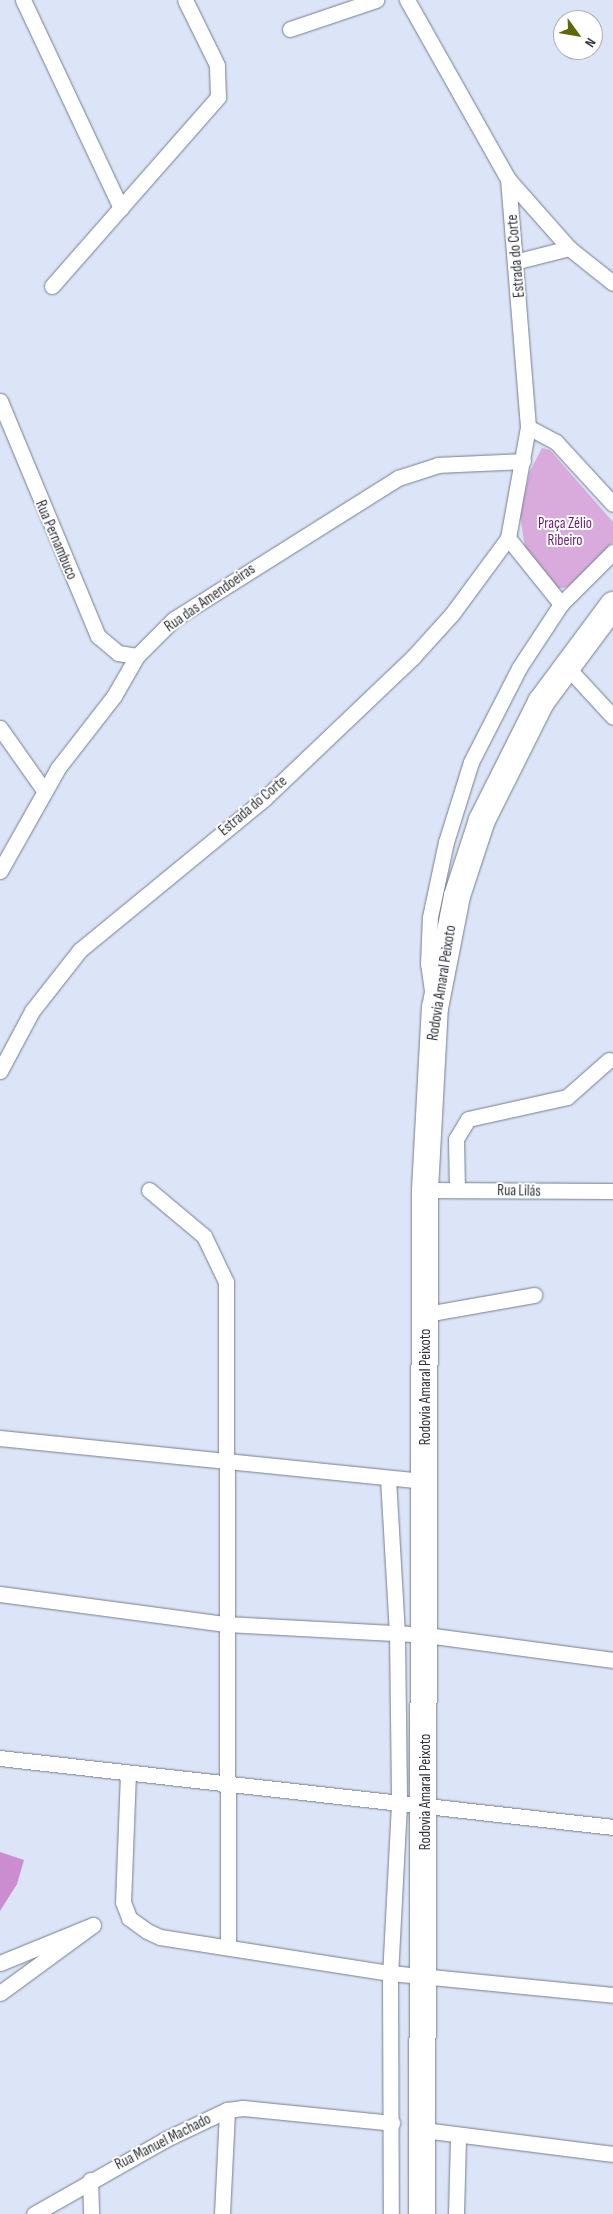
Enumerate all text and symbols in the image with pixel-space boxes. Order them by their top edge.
north arrow [553,10,603,60]
text: N [581,35,599,50]
street label: Estrada do Corte [503,214,529,298]
street label: Rua Pernambuco [31,498,81,582]
park label: Praça Zélio Ribeiro [538,514,592,549]
street label: Rua das Amendoeiras [161,560,259,636]
street label: Estrada do Corte [215,772,291,840]
street label: Rodovia Amaral Peixoto [424,924,460,1042]
street label: Rua Lilás [497,1182,541,1200]
street label: Rodovia Amaral Peixoto [417,1329,435,1445]
street label: Rodovia Amaral Peixoto [417,1734,435,1850]
street label: Rua Manuel Machado [112,2110,214,2174]

